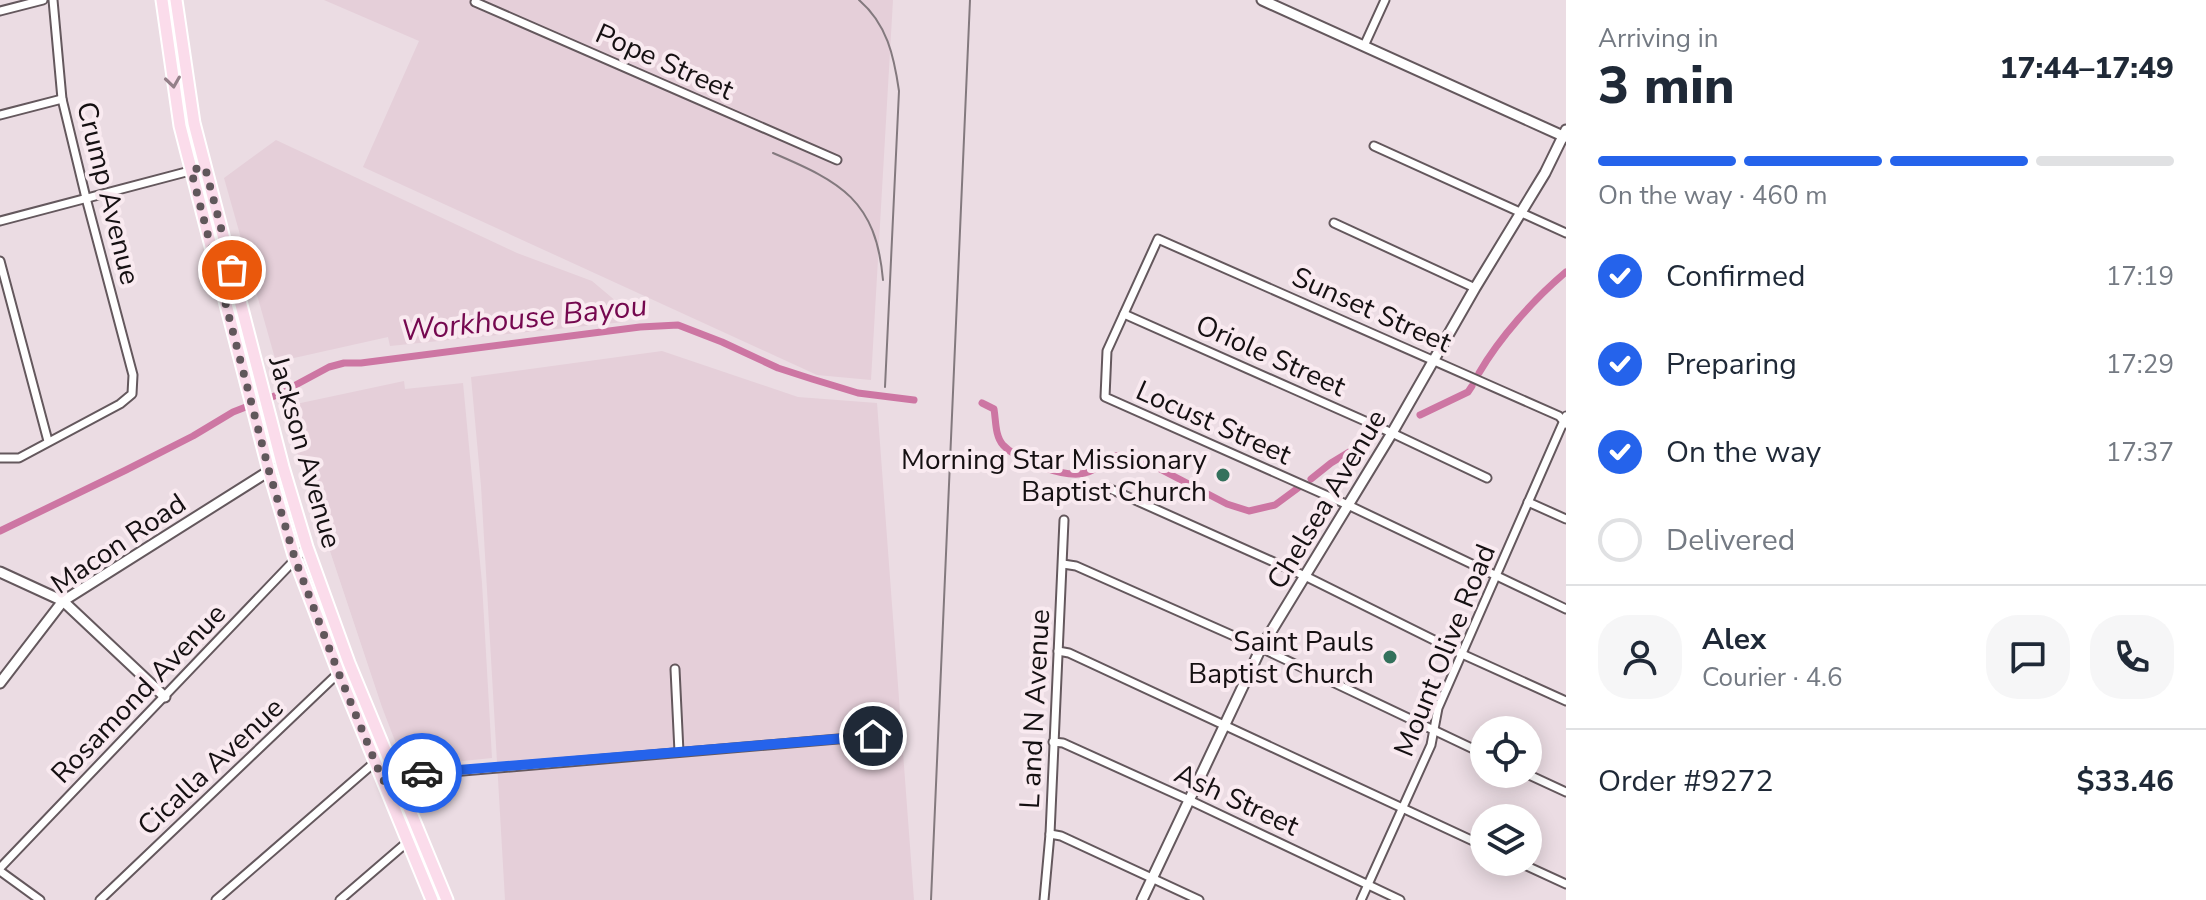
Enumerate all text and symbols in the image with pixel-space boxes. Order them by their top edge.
street label: Pope Street [589,15,740,109]
text: Arriving in [1598,21,1719,56]
text: 17:44–17:49 [1999,48,2174,89]
text: 3 min [1598,50,1735,121]
one-way arrow [164,75,181,89]
street label: Crump Avenue [67,98,149,289]
text: On the way · 460 m [1598,178,1827,213]
pin [198,236,266,304]
icon: bag [210,248,254,292]
icon: check [1598,254,1642,298]
text: Confirmed [1666,256,1806,297]
street label: Sunset Street [1286,258,1457,362]
text: 17:19 [2106,259,2174,294]
water label: Workhouse Bayou [399,285,649,352]
street label: Oriole Street [1190,306,1352,406]
icon: check [1598,342,1642,386]
text: Preparing [1666,344,1797,385]
text: 17:29 [2106,347,2174,382]
street label: Jackson Avenue [259,351,351,553]
street label: Locust Street [1130,372,1297,474]
street label: Chelsea Avenue [1258,403,1396,597]
icon: check [1598,430,1642,474]
text: On the way [1666,432,1821,473]
text: 17:37 [2106,435,2174,470]
place label: Morning Star Missionary Baptist Church [901,441,1208,511]
marker: Morning Star Missionary Baptist Church [1214,466,1232,484]
street label: Macon Road [44,485,194,603]
text: Delivered [1666,520,1795,561]
street label: Mount Olive Road [1385,539,1505,762]
street label: Rosamond Avenue [43,595,235,792]
street label: L and N Avenue [1011,608,1059,810]
button: person [1598,615,1682,699]
button: chat [1986,615,2070,699]
button: phone [2090,615,2174,699]
text: Alex [1702,619,1766,660]
place label: Saint Pauls Baptist Church [1188,623,1374,693]
marker: Saint Pauls Baptist Church [1381,648,1399,666]
text: Courier · 4.6 [1702,660,1843,695]
street label: Cicalla Avenue [129,689,292,844]
pin [839,702,907,770]
icon: home [851,714,895,758]
map controls [1470,716,1542,876]
button: locate [1470,716,1542,788]
courier [382,733,462,813]
icon: car [400,751,444,795]
street label: Ash Street [1168,755,1305,845]
text: Order #9272 [1598,761,1773,802]
text: $33.46 [2077,761,2174,802]
button: layers [1470,804,1542,876]

